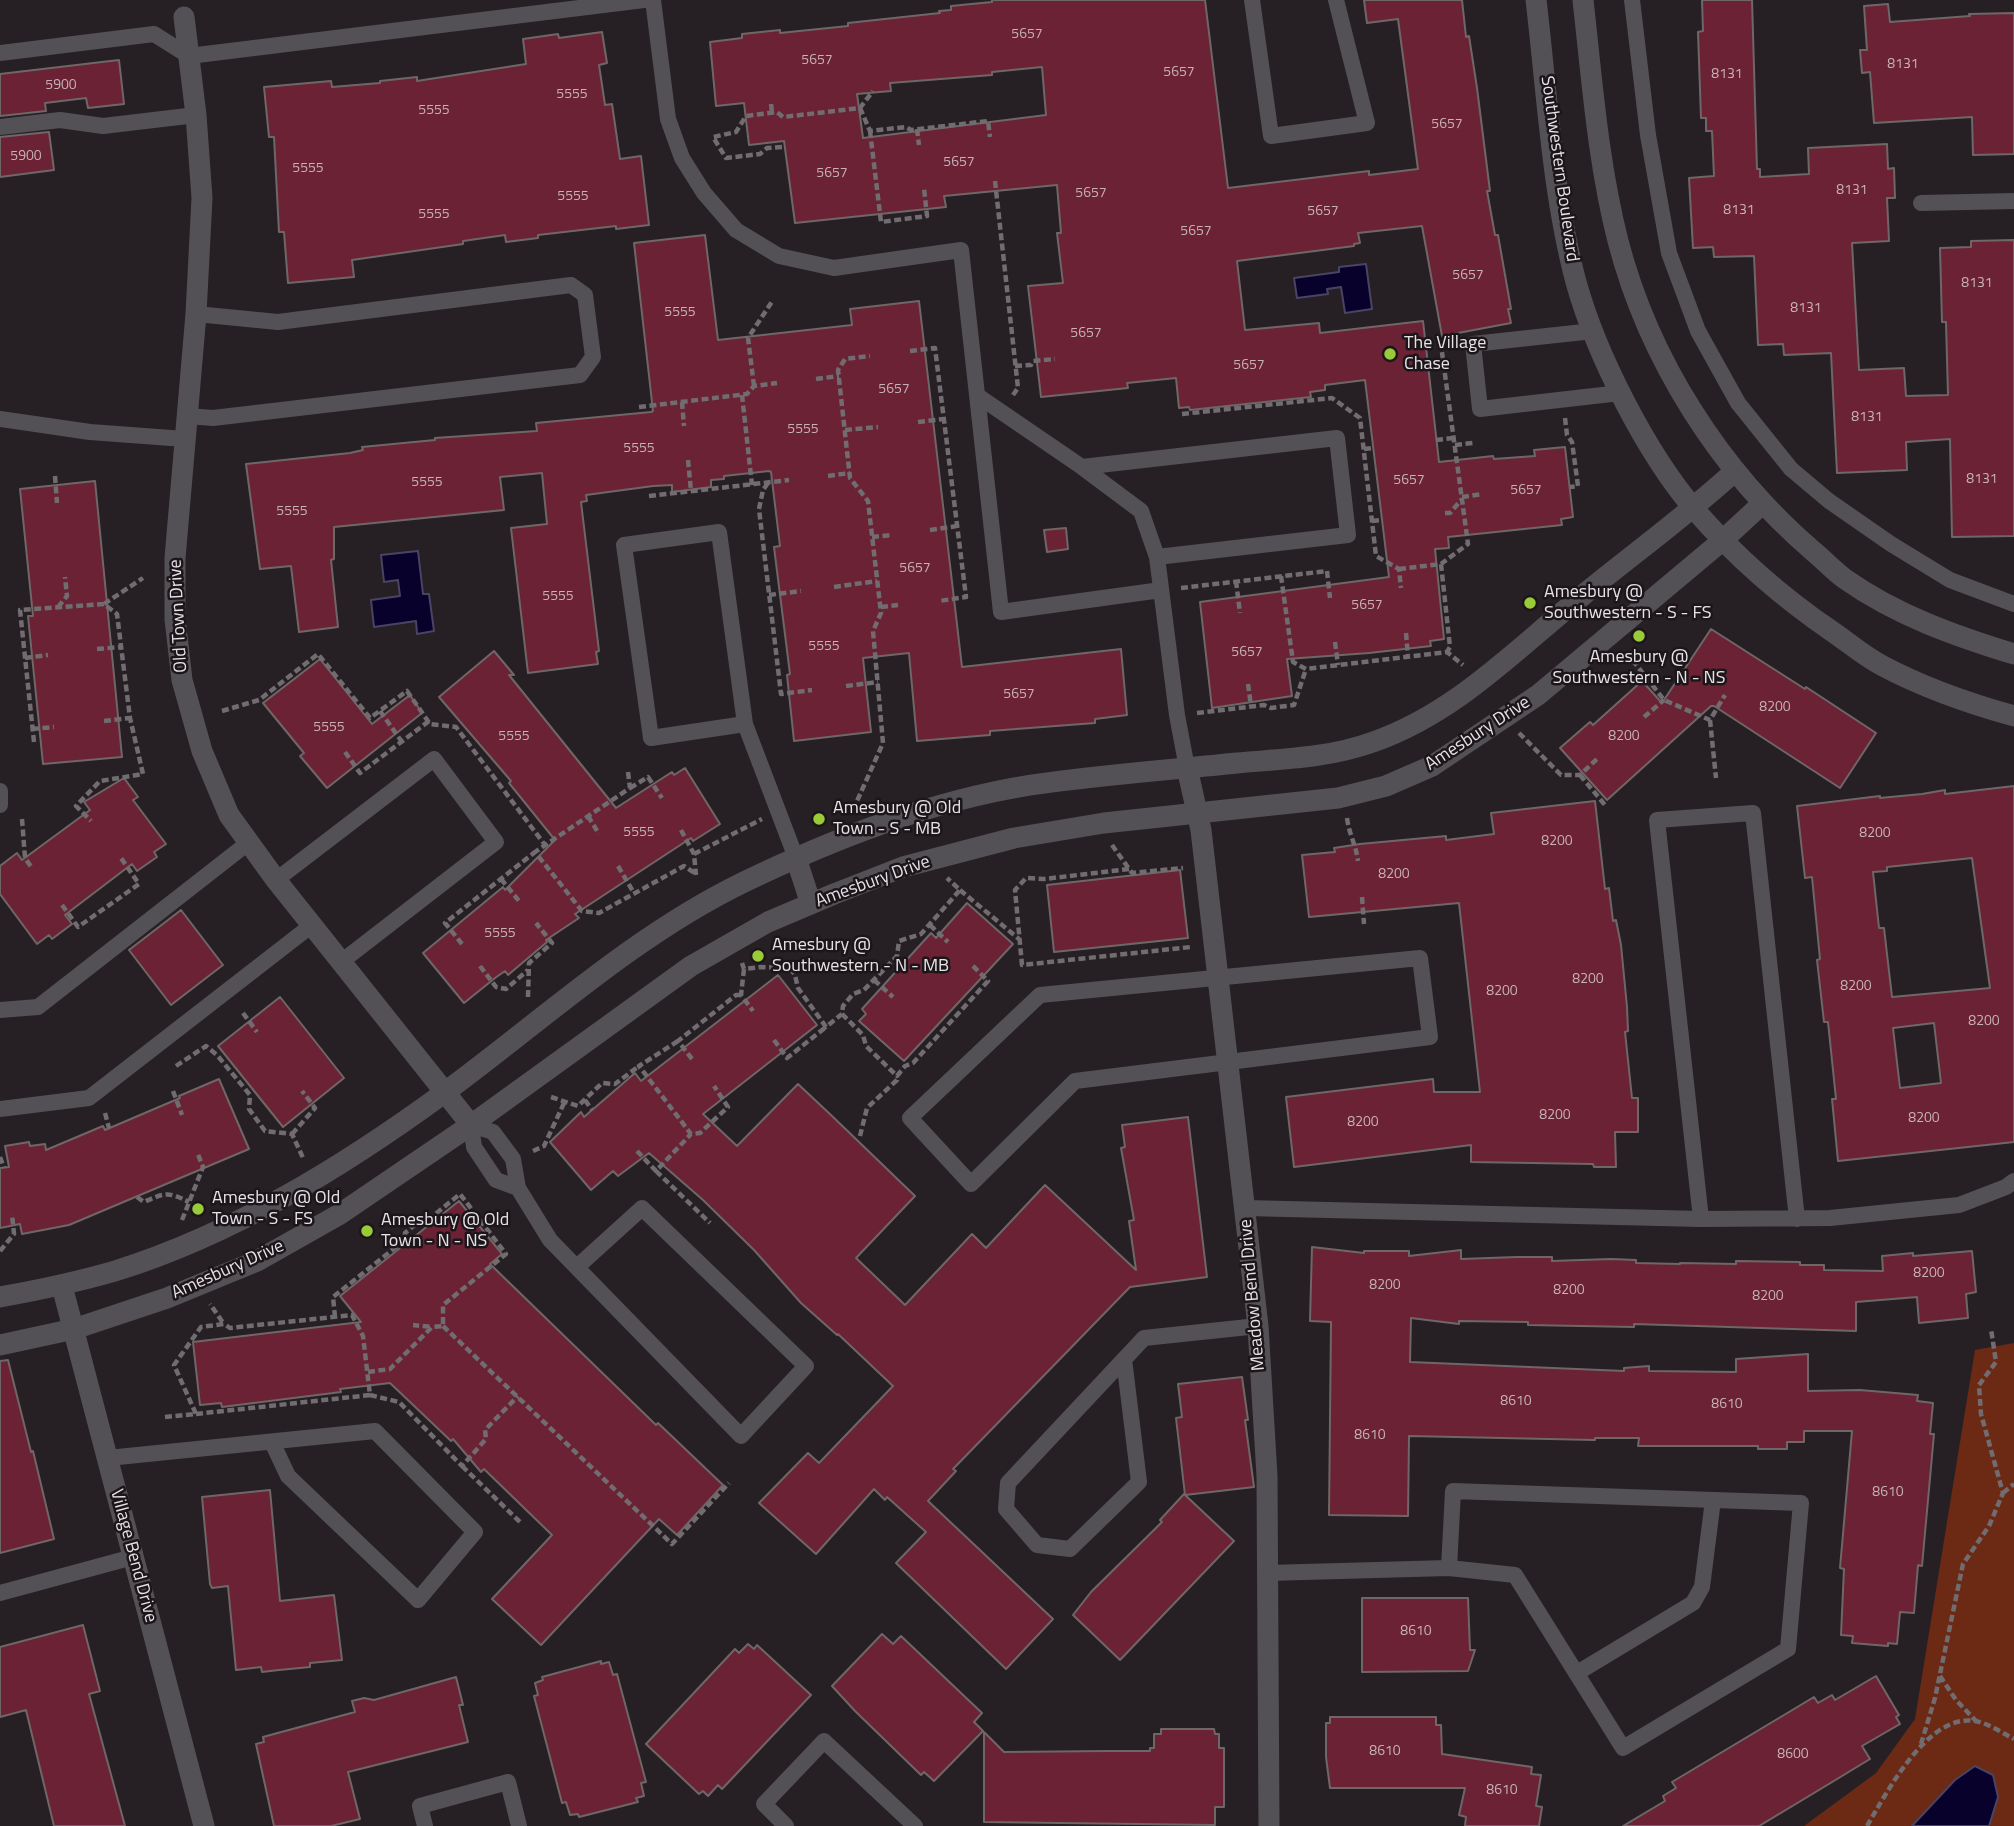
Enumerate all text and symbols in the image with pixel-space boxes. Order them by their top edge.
house number: 5657 [1011,27,1043,43]
house number: 5657 [801,53,833,69]
house number: 8131 [1887,57,1919,73]
house number: 5657 [1163,65,1195,81]
house number: 8131 [1711,67,1743,83]
street label: Southwestern Boulevard [1535,75,1583,263]
house number: 5900 [45,78,77,94]
house number: 5555 [556,87,588,103]
house number: 5555 [418,103,450,119]
house number: 5657 [1431,117,1463,133]
house number: 5900 [10,149,42,165]
house number: 5657 [943,155,975,171]
house number: 5555 [292,161,324,177]
house number: 5657 [816,166,848,182]
house number: 8131 [1836,183,1868,199]
house number: 5657 [1075,186,1107,202]
house number: 5555 [557,189,589,205]
house number: 8131 [1723,203,1755,219]
house number: 5657 [1307,204,1339,220]
house number: 5555 [418,207,450,223]
house number: 5657 [1180,224,1212,240]
house number: 5657 [1452,268,1484,284]
house number: 8131 [1961,276,1993,292]
house number: 8131 [1790,301,1822,317]
house number: 5555 [664,305,696,321]
house number: 5657 [1070,326,1102,342]
place label: The Village Chase [1404,333,1486,376]
marker: The Village Chase [1382,346,1398,362]
house number: 5657 [1233,358,1265,374]
house number: 5657 [878,382,910,398]
house number: 8131 [1851,410,1883,426]
house number: 5555 [787,422,819,438]
house number: 5555 [623,441,655,457]
house number: 8131 [1966,472,1998,488]
house number: 5657 [1393,473,1425,489]
house number: 5555 [411,475,443,491]
house number: 5657 [1510,483,1542,499]
house number: 5555 [276,504,308,520]
street label: Old Town Drive [165,559,193,673]
house number: 5657 [899,561,931,577]
place label: Amesbury @ Southwestern - S - FS [1544,582,1712,624]
house number: 5555 [542,589,574,605]
marker: Amesbury @ Southwestern - S - FS [1522,595,1538,611]
house number: 5657 [1351,598,1383,614]
marker: Amesbury @ Southwestern - N - NS [1631,628,1647,644]
house number: 5555 [808,639,840,655]
house number: 5657 [1231,645,1263,661]
place label: Amesbury @ Southwestern - N - NS [1553,647,1725,690]
house number: 5657 [1003,687,1035,703]
street label: Amesbury Drive [1422,692,1534,776]
house number: 8200 [1759,700,1791,716]
house number: 5555 [313,720,345,736]
house number: 5555 [498,729,530,745]
house number: 8200 [1608,729,1640,745]
place label: Amesbury @ Old Town - S - MB [833,798,961,840]
marker: Amesbury @ Old Town - S - MB [811,811,827,827]
house number: 5555 [623,825,655,841]
house number: 8200 [1859,826,1891,842]
house number: 8200 [1541,834,1573,850]
street label: Amesbury Drive [813,851,933,913]
house number: 8200 [1378,867,1410,883]
house number: 5555 [484,926,516,942]
place label: Amesbury @ Southwestern - N - MB [772,935,949,978]
marker: Amesbury @ Southwestern - N - MB [750,948,766,964]
house number: 8200 [1572,972,1604,988]
house number: 8200 [1840,979,1872,995]
house number: 8200 [1486,984,1518,1000]
house number: 8200 [1968,1014,2000,1030]
house number: 8200 [1539,1108,1571,1124]
house number: 8200 [1908,1111,1940,1127]
house number: 8200 [1347,1115,1379,1131]
place label: Amesbury @ Old Town - S - FS [212,1188,340,1230]
marker: Amesbury @ Old Town - S - FS [190,1201,206,1217]
place label: Amesbury @ Old Town - N - NS [381,1210,509,1252]
street label: Meadow Bend Drive [1236,1218,1270,1372]
marker: Amesbury @ Old Town - N - NS [359,1223,375,1239]
street label: Amesbury Drive [169,1236,287,1304]
house number: 8200 [1913,1266,1945,1282]
house number: 8200 [1369,1278,1401,1294]
house number: 8200 [1553,1283,1585,1299]
house number: 8200 [1752,1289,1784,1305]
house number: 8610 [1500,1394,1532,1410]
house number: 8610 [1711,1397,1743,1413]
house number: 8610 [1354,1428,1386,1444]
house number: 8610 [1872,1485,1904,1501]
street label: Village Bend Drive [105,1487,161,1625]
house number: 8610 [1400,1624,1432,1640]
house number: 8610 [1369,1744,1401,1760]
house number: 8600 [1777,1747,1809,1763]
house number: 8610 [1486,1783,1518,1799]

